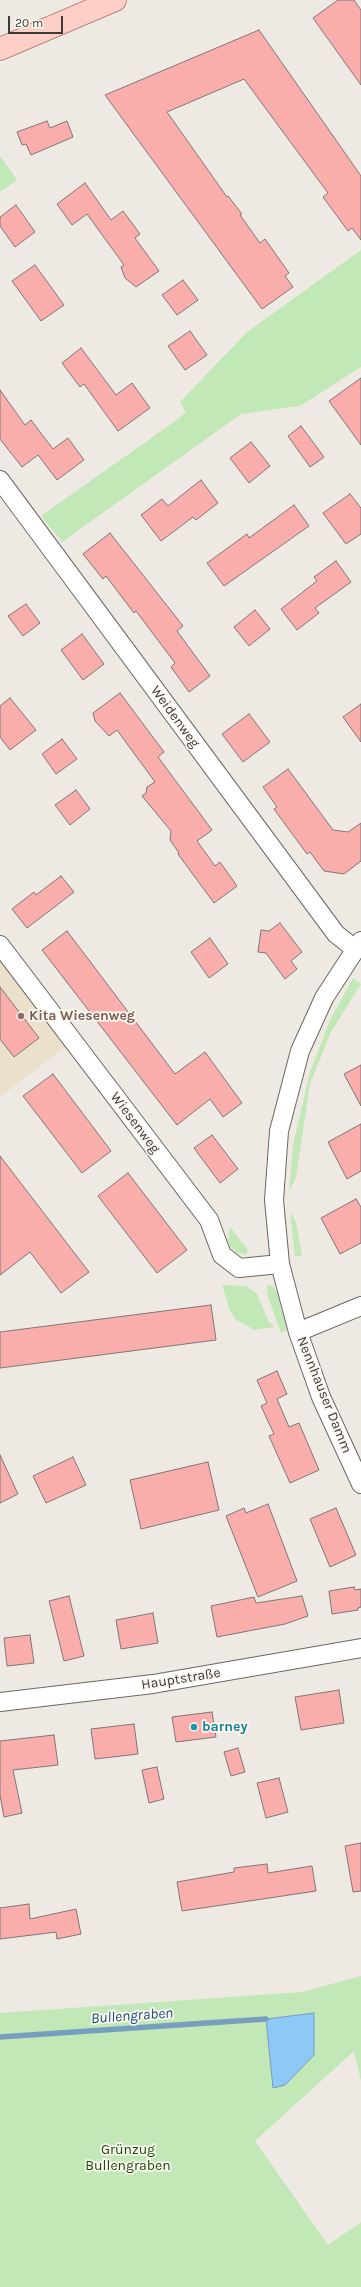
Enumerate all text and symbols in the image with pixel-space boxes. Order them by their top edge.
scale bar [10,8,65,34]
text: 20 m [15,16,43,30]
street label: Weidenweg [147,683,203,751]
place label: Kita Wiesenweg [29,1008,135,1024]
marker: Kita Wiesenweg [16,1011,26,1021]
street label: Wiesenweg [107,1089,163,1157]
street label: Nennhauser Damm [293,1334,355,1456]
street label: Hauptstraße [140,1664,222,1694]
place label: barney [202,1719,247,1735]
marker: barney [189,1722,199,1732]
water label: Bullengraben [90,2004,174,2028]
park label: Grünzug Bullengraben [85,2142,171,2174]

